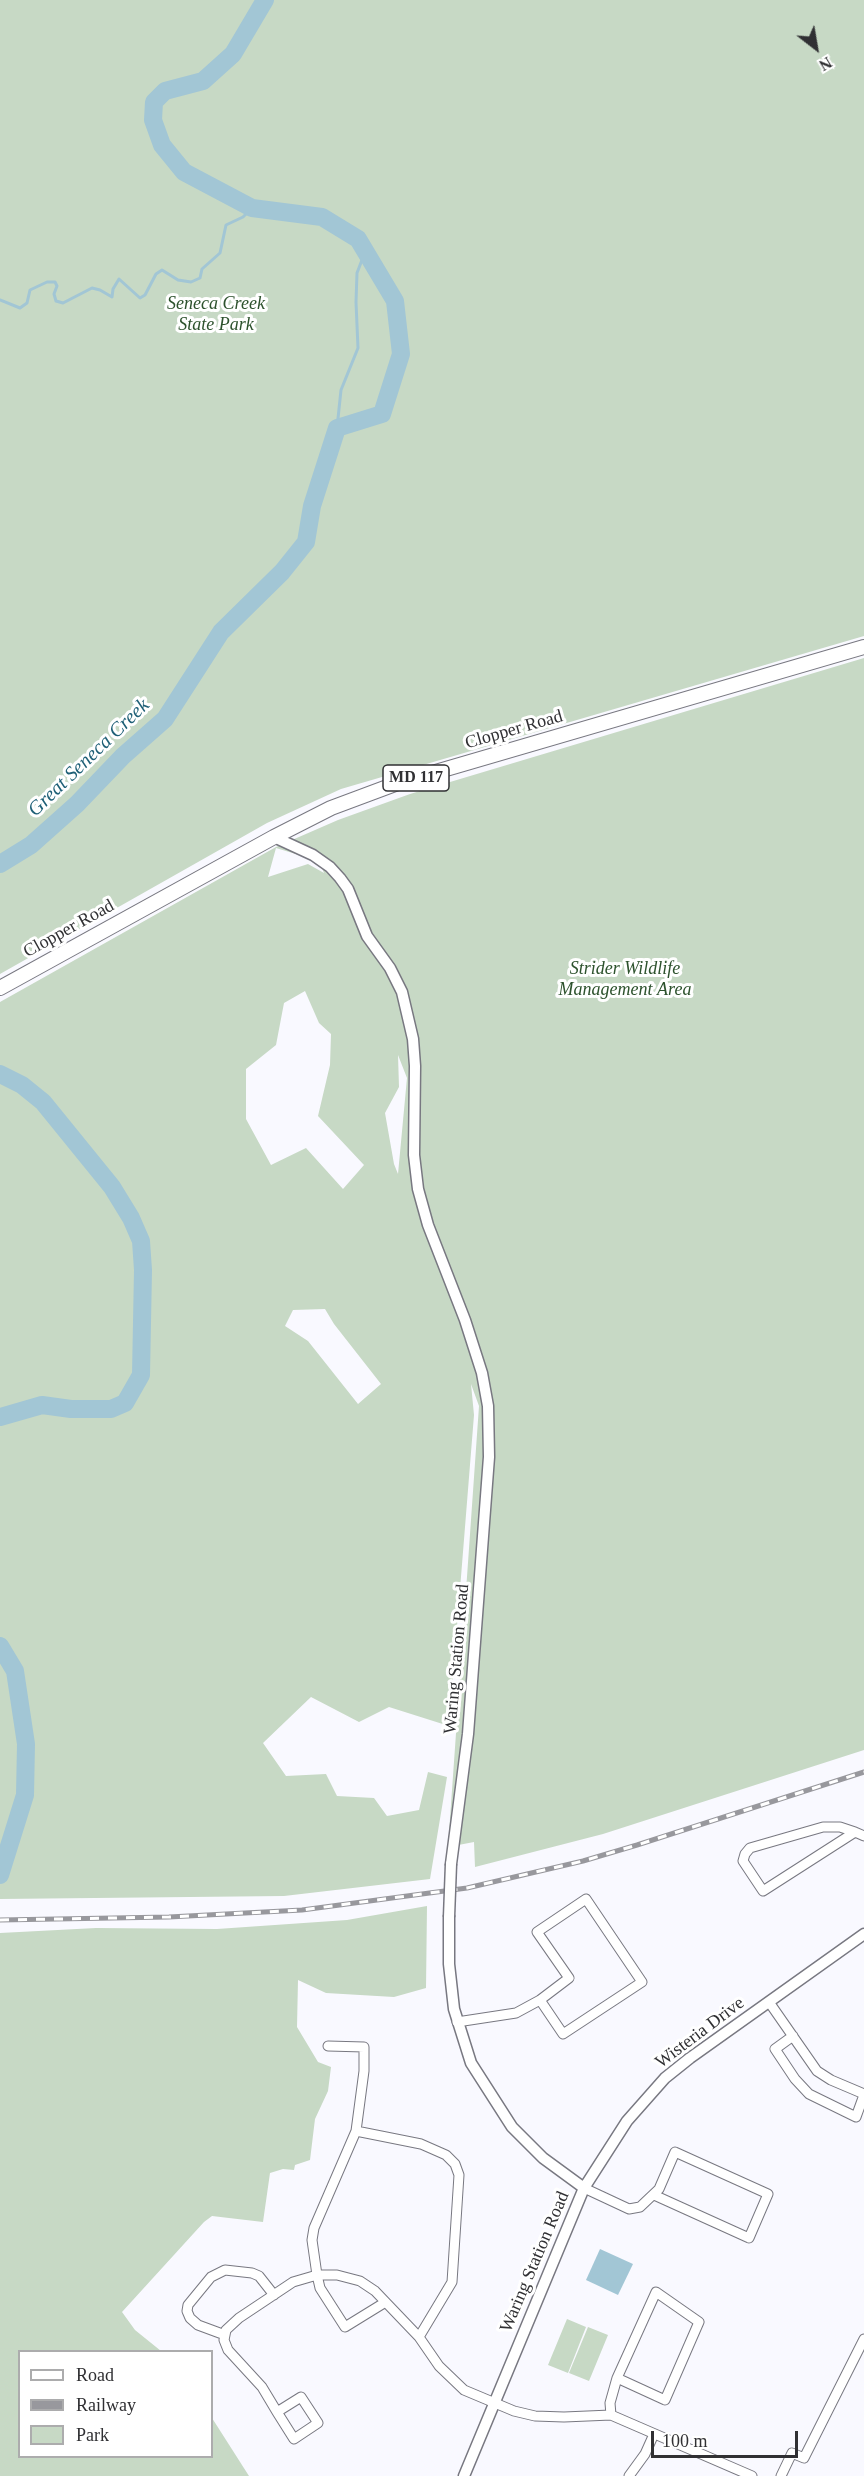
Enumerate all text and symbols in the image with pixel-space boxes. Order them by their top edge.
north arrow [786,18,846,78]
text: N [816,54,835,74]
park label: Seneca Creek State Park [167,293,265,336]
water label: Great Seneca Creek [23,694,155,822]
street label: Clopper Road [463,706,565,754]
road number: MD 117 [383,765,449,791]
street label: Clopper Road [20,895,118,963]
park label: Strider Wildlife Management Area [559,958,691,1000]
street label: Waring Station Road [440,1583,474,1735]
street label: Wisteria Drive [651,1993,749,2073]
street label: Waring Station Road [496,2188,574,2336]
legend [18,2350,213,2458]
text: Road [76,2365,114,2385]
text: Railway [76,2395,136,2415]
scale bar [654,2419,801,2457]
text: Park [76,2425,109,2445]
text: 100 m [662,2431,708,2451]

